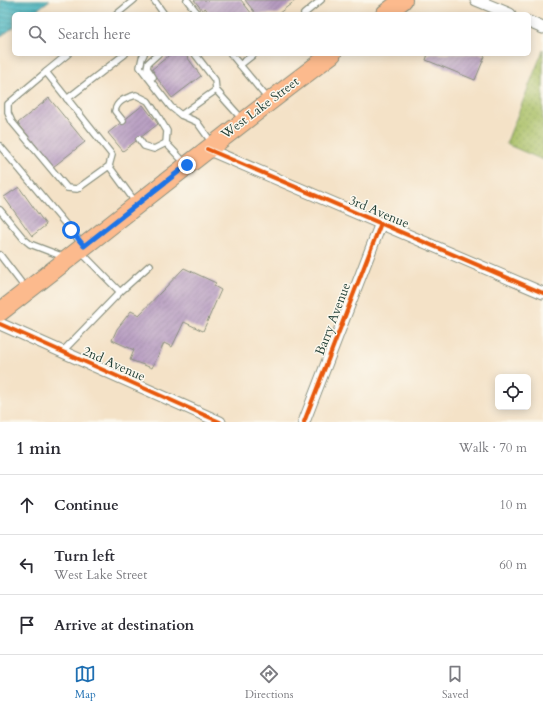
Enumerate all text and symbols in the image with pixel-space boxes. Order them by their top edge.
search box [12,12,531,56]
icon: search [26,23,48,45]
text: Search here [58,24,131,44]
street label: West Lake Street [217,73,303,144]
route end [178,156,196,174]
street label: 3rd Avenue [346,191,412,233]
route start [62,221,80,239]
street label: Barry Avenue [311,280,355,358]
street label: 2nd Avenue [80,342,148,386]
map controls [495,374,531,410]
button: locate [495,374,531,410]
text: 1 min [16,437,61,460]
text: Walk · 70 m [459,439,527,457]
icon: ahead [16,494,38,516]
text: Continue [54,495,119,515]
text: 10 m [499,496,527,514]
text: Turn left [54,546,115,566]
icon: left [16,554,38,576]
text: 60 m [499,556,527,574]
text: West Lake Street [54,566,147,584]
icon: arrive [16,614,38,636]
text: Arrive at destination [54,615,194,635]
tab: Map [74,663,96,702]
tab: Directions [245,663,293,702]
tab: Saved [442,663,469,702]

